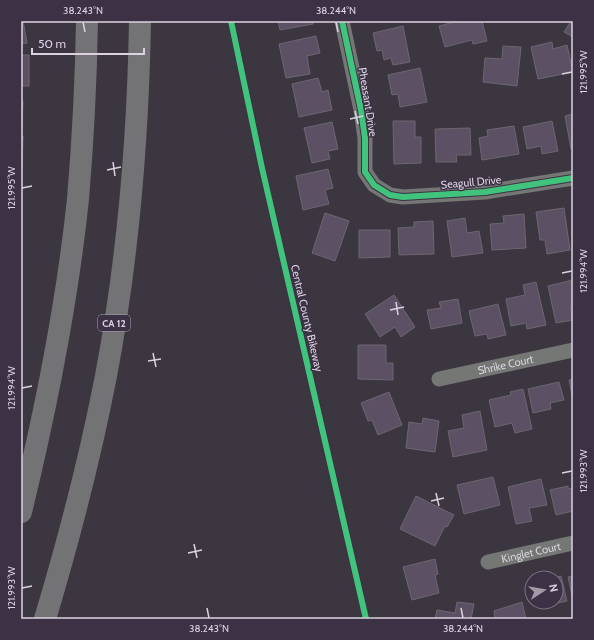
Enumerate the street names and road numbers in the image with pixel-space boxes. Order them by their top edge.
street label: Pheasant Drive [356,66,380,138]
street label: Seagull Drive [440,172,502,192]
street label: Central County Bikeway [288,263,326,373]
road number: CA 12 [98,315,130,331]
street label: Shrike Court [476,352,535,377]
street label: Kinglet Court [500,539,562,566]

